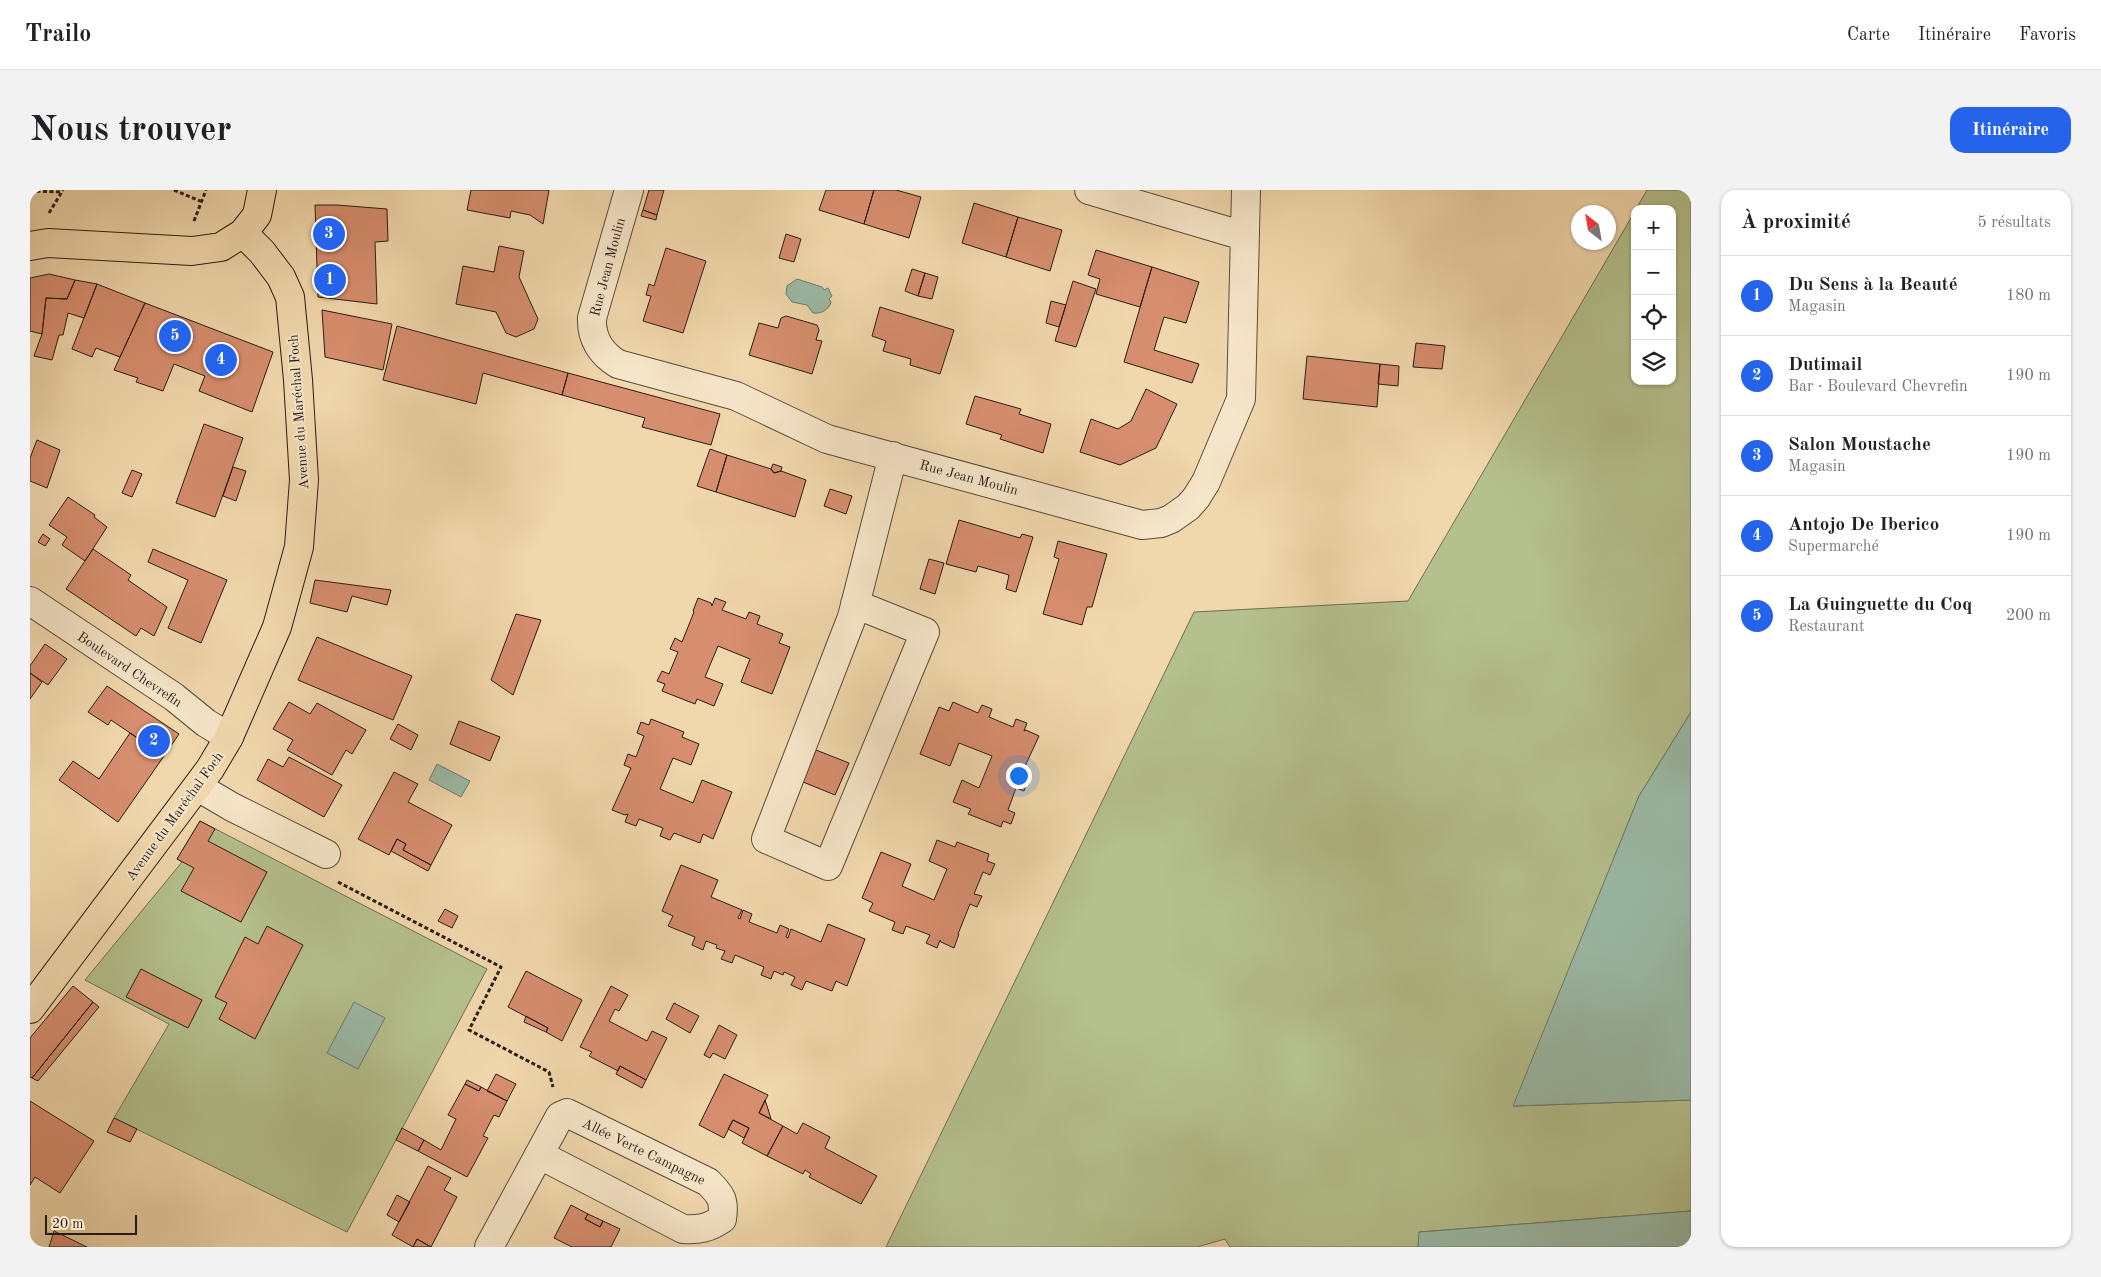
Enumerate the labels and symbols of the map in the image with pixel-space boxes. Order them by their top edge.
north arrow [1571,205,1616,250]
pin: 3 [313,215,345,253]
street label: Rue Jean Moulin [588,216,628,318]
pin: 1 [314,261,346,299]
pin: 5 [159,317,191,355]
street label: Avenue du Maréchal Foch [287,334,311,490]
pin: 4 [205,341,237,379]
street label: Rue Jean Moulin [918,458,1020,498]
street label: Boulevard Chevrefin [74,630,185,710]
pin: 2 [138,722,170,760]
street label: Avenue du Maréchal Foch [123,749,226,884]
your location [1006,763,1032,789]
street label: Allée Verte Campagne [580,1116,707,1188]
scale bar [45,1212,138,1235]

